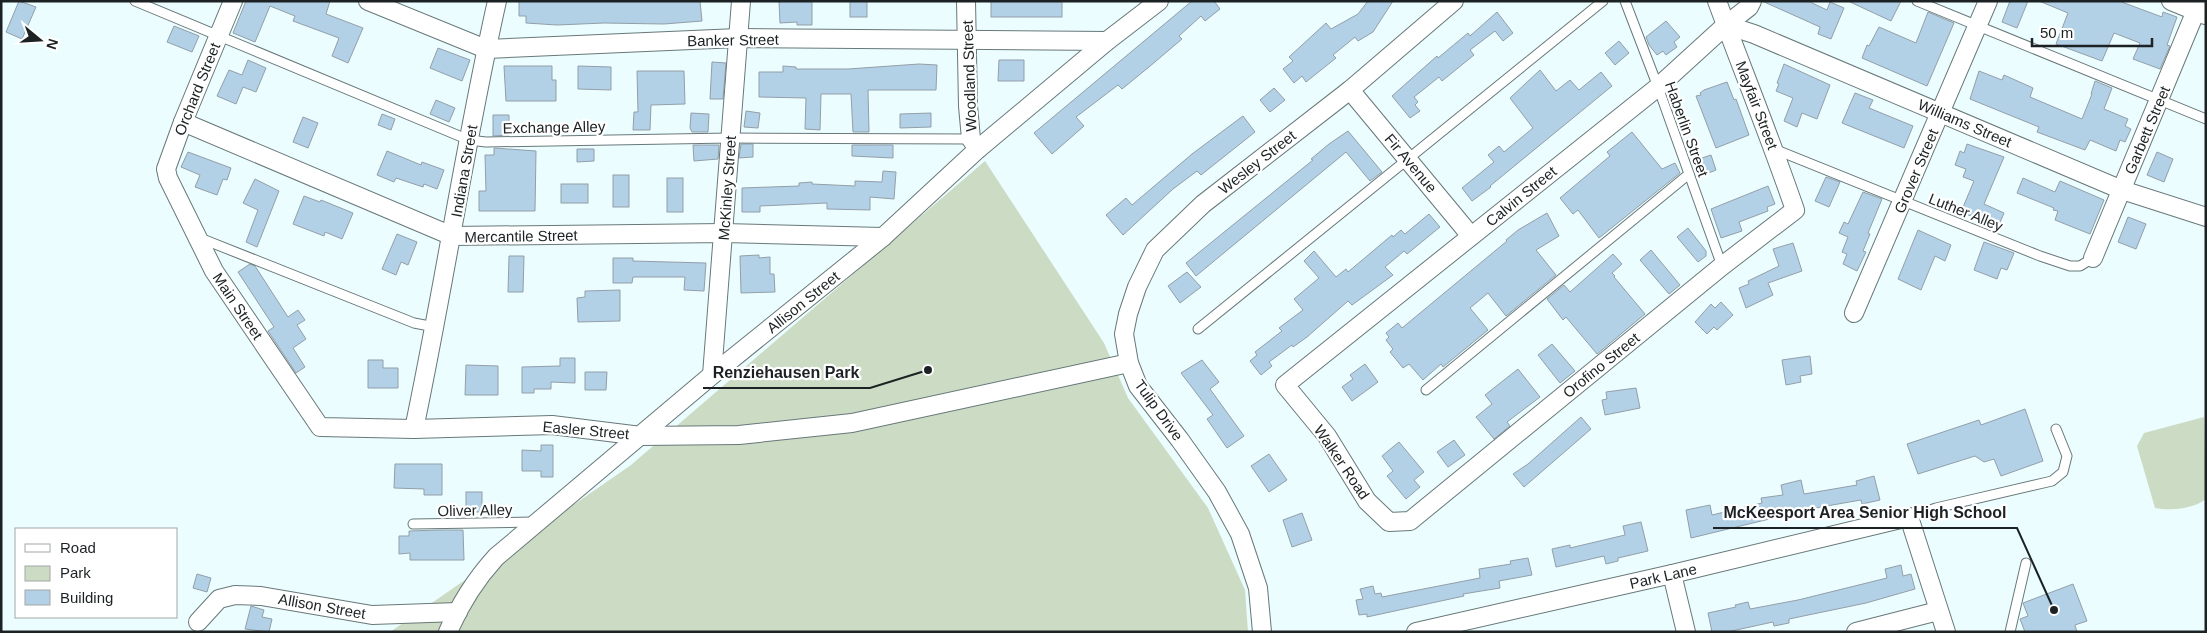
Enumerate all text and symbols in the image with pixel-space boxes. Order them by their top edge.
north arrow [15,15,65,65]
scale bar [2032,15,2152,47]
street label: Woodland Street [959,19,979,132]
text: 50 m [2040,24,2073,41]
street label: Banker Street [687,31,780,49]
text: N [43,37,62,51]
street label: Orchard Street [171,39,224,138]
street label: Mayfair Street [1732,58,1782,152]
street label: Haberlin Street [1662,79,1712,180]
street label: Garbett Street [2121,83,2174,177]
street label: Williams Street [1916,96,2015,151]
street label: Exchange Alley [503,118,606,136]
street label: Indiana Street [448,123,481,218]
street label: Grover Street [1891,125,1942,216]
street label: Wesley Street [1215,126,1300,197]
street label: Fir Avenue [1382,130,1440,196]
street label: McKinley Street [715,134,739,241]
street label: Calvin Street [1482,162,1560,230]
street label: Luther Alley [1926,189,2006,235]
street label: Mercantile Street [464,226,579,245]
street label: Allison Street [763,267,843,336]
street label: Main Street [210,269,267,343]
street label: Orofino Street [1559,328,1643,401]
callout: Renziehausen Park [703,357,870,388]
text: Renziehausen Park [713,364,859,381]
street label: Tulip Drive [1131,376,1187,444]
street label: Easler Street [542,418,631,442]
street label: Walker Road [1311,422,1373,502]
callout: McKeesport Area Senior High School [1713,497,2017,528]
street label: Oliver Alley [437,501,513,519]
text: McKeesport Area Senior High School [1723,504,2007,521]
legend [15,528,178,618]
text: Road [60,539,96,556]
street label: Park Lane [1628,560,1698,592]
text: Park [60,564,91,581]
text: Building [60,589,113,606]
street label: Allison Street [277,590,368,622]

